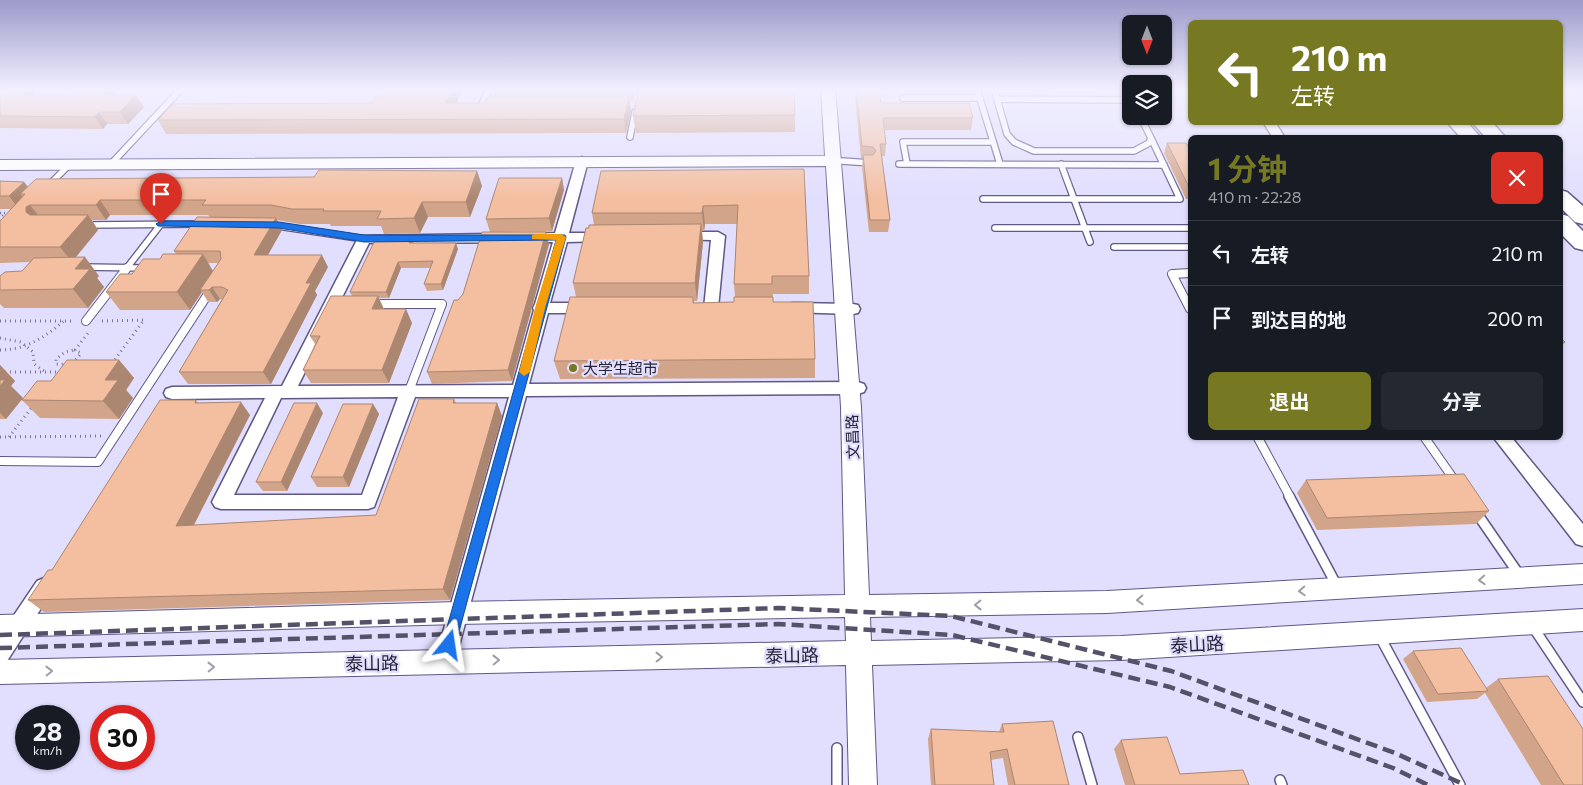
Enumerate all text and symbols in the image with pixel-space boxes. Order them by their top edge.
north arrow [1122,15,1172,65]
map controls [1122,15,1172,125]
text: 210 m [1291,35,1387,78]
icon: left [1208,40,1273,105]
button: layers [1122,75,1172,125]
text: 左转 [1291,82,1335,109]
text: 1 分钟 [1208,149,1287,186]
button: close [1491,152,1543,204]
pin [140,173,182,224]
icon: arrive [147,180,175,208]
text: 410 m · 22:28 [1208,187,1301,206]
icon: left [1208,239,1236,267]
text: 210 m [1492,242,1543,265]
text: 左转 [1251,243,1289,266]
icon: arrive [1208,304,1236,332]
text: 200 m [1488,307,1543,330]
text: 到达目的地 [1251,308,1346,331]
place label: 大学生超市 [583,359,658,377]
marker: 大学生超市 [567,362,579,374]
button: 退出 [1208,372,1371,430]
button: 分享 [1381,372,1543,430]
street label: 文昌路 [842,414,862,460]
one-way arrow [1478,575,1486,586]
one-way arrow [1298,585,1306,596]
one-way arrow [1136,595,1144,606]
one-way arrow [973,600,981,610]
position arrow [422,618,474,670]
street label: 泰山路 [1169,632,1225,656]
street label: 泰山路 [765,644,819,666]
street label: 泰山路 [345,652,399,674]
one-way arrow [655,652,663,662]
one-way arrow [492,655,500,665]
one-way arrow [208,662,215,672]
one-way arrow [45,666,53,676]
speed limit sign: 30 [90,705,155,770]
text: 28 [33,716,62,746]
text: km/h [33,743,62,757]

